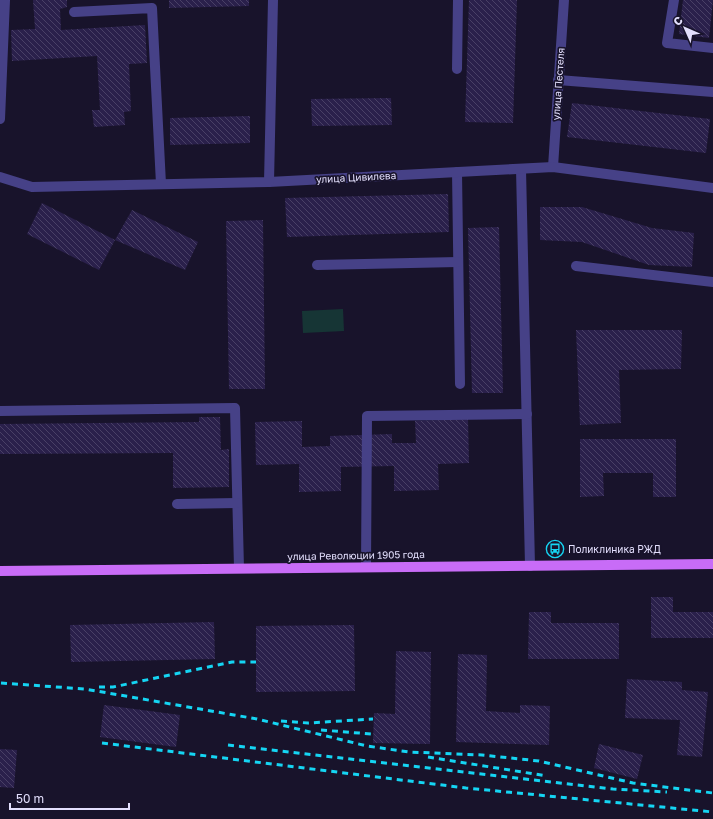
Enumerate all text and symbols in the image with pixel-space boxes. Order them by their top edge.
north arrow [665,8,705,48]
text: С [670,13,685,28]
street label: улица Пестеля [549,47,567,121]
street label: улица Цивилева [316,169,396,185]
bus stop icon: Поликлиника РЖД [545,539,565,559]
place label: Поликлиника РЖД [568,543,661,555]
street label: улица Революции 1905 года [287,548,425,562]
scale bar [10,785,129,811]
text: 50 m [16,791,44,806]

